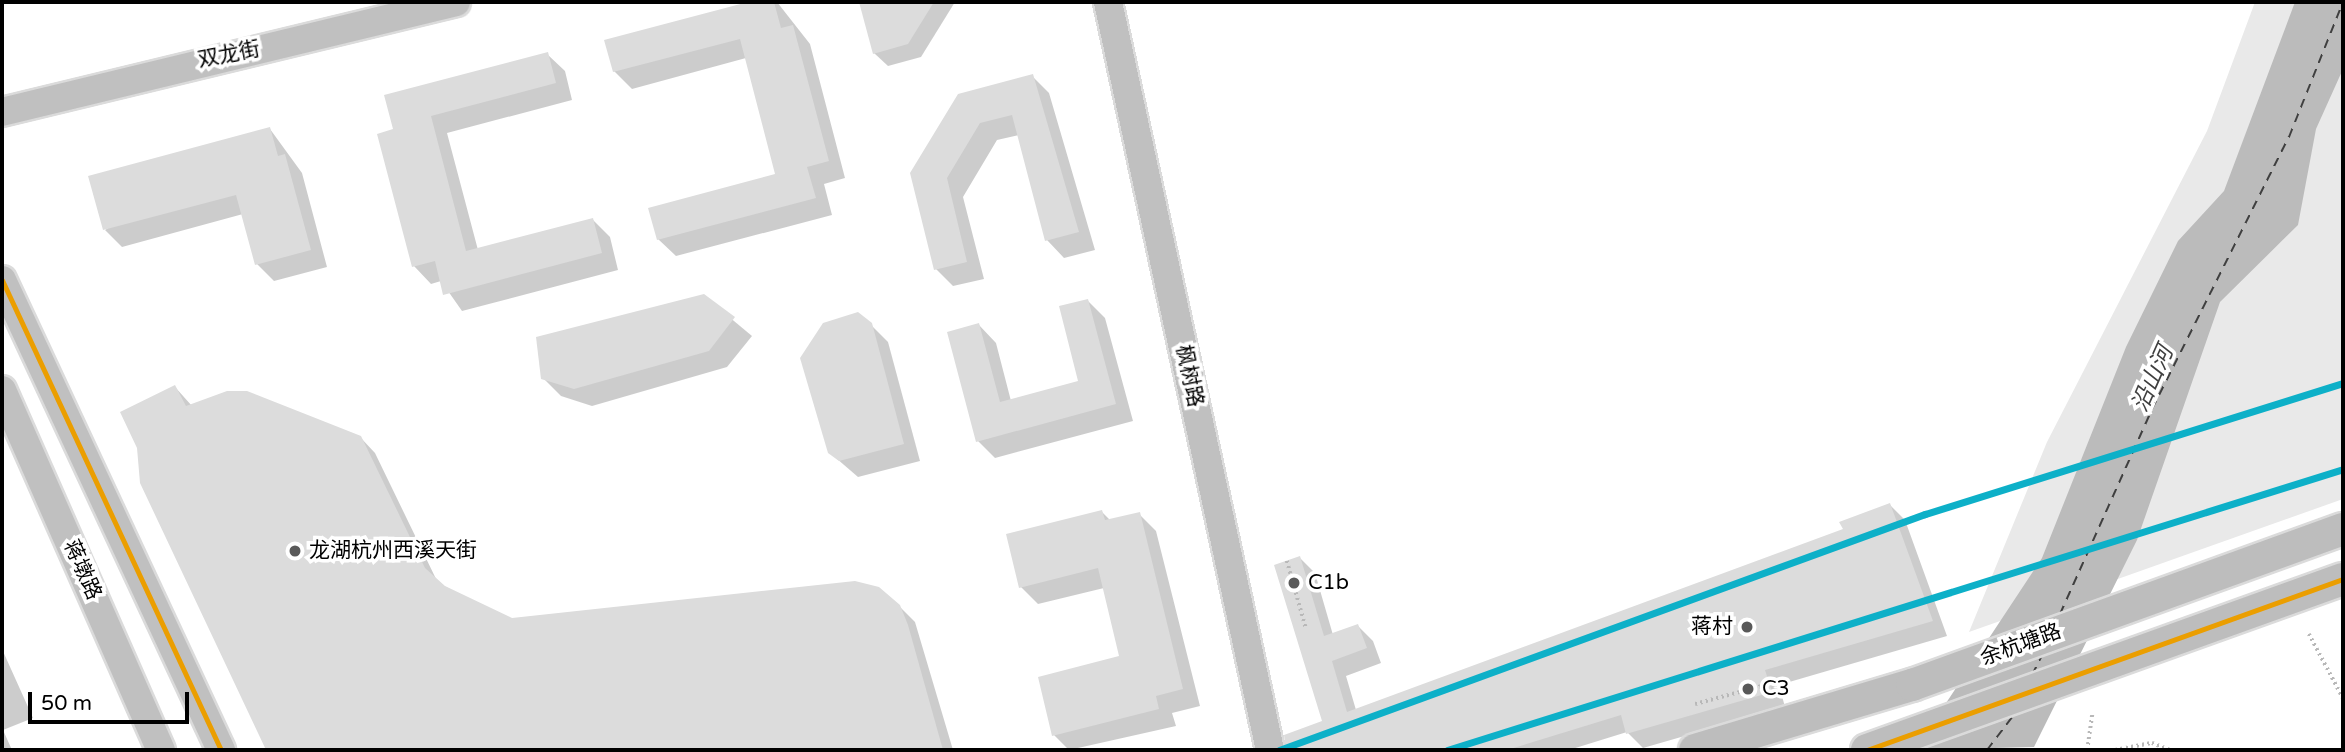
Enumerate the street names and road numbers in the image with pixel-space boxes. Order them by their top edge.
street label: 双龙街 [196,37,262,73]
street label: 枫树路 [1170,343,1208,409]
street label: 蒋墩路 [58,536,106,604]
street label: 余杭塘路 [1977,619,2065,671]

